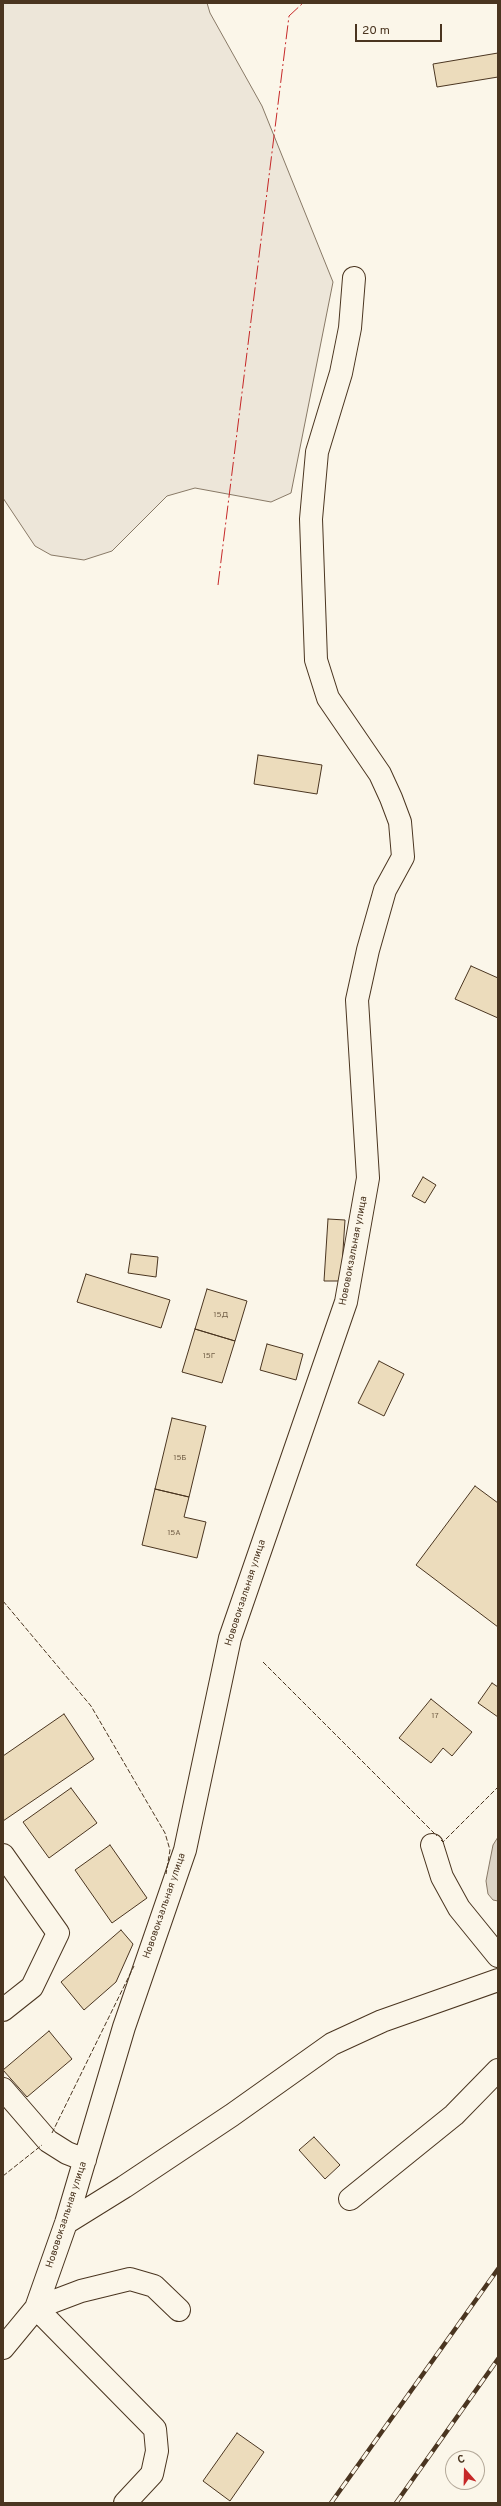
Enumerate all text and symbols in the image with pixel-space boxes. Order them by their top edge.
scale bar [357,16,444,42]
text: 20 m [362,23,390,39]
street label: Нововокзальная улица [338,1195,370,1307]
house number: 15Д [214,1310,228,1320]
house number: 15Г [203,1351,215,1361]
house number: 15Б [173,1453,187,1463]
house number: 15А [167,1528,181,1538]
street label: Нововокзальная улица [223,1538,269,1648]
house number: 17 [431,1711,439,1721]
street label: Нововокзальная улица [141,1852,189,1960]
street label: Нововокзальная улица [44,2160,90,2270]
north arrow [445,2450,485,2490]
text: С [456,2452,467,2467]

